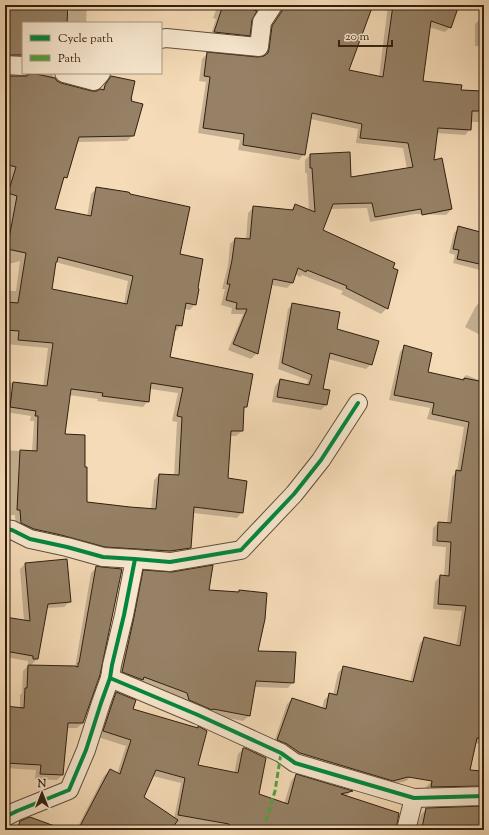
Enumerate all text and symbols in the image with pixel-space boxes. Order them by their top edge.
legend [22,22,162,74]
scale bar [339,22,392,48]
text: 20 m [345,28,370,46]
text: Cycle path [58,30,113,48]
text: Path [58,50,81,68]
north arrow [22,773,62,813]
text: N [37,776,47,792]

